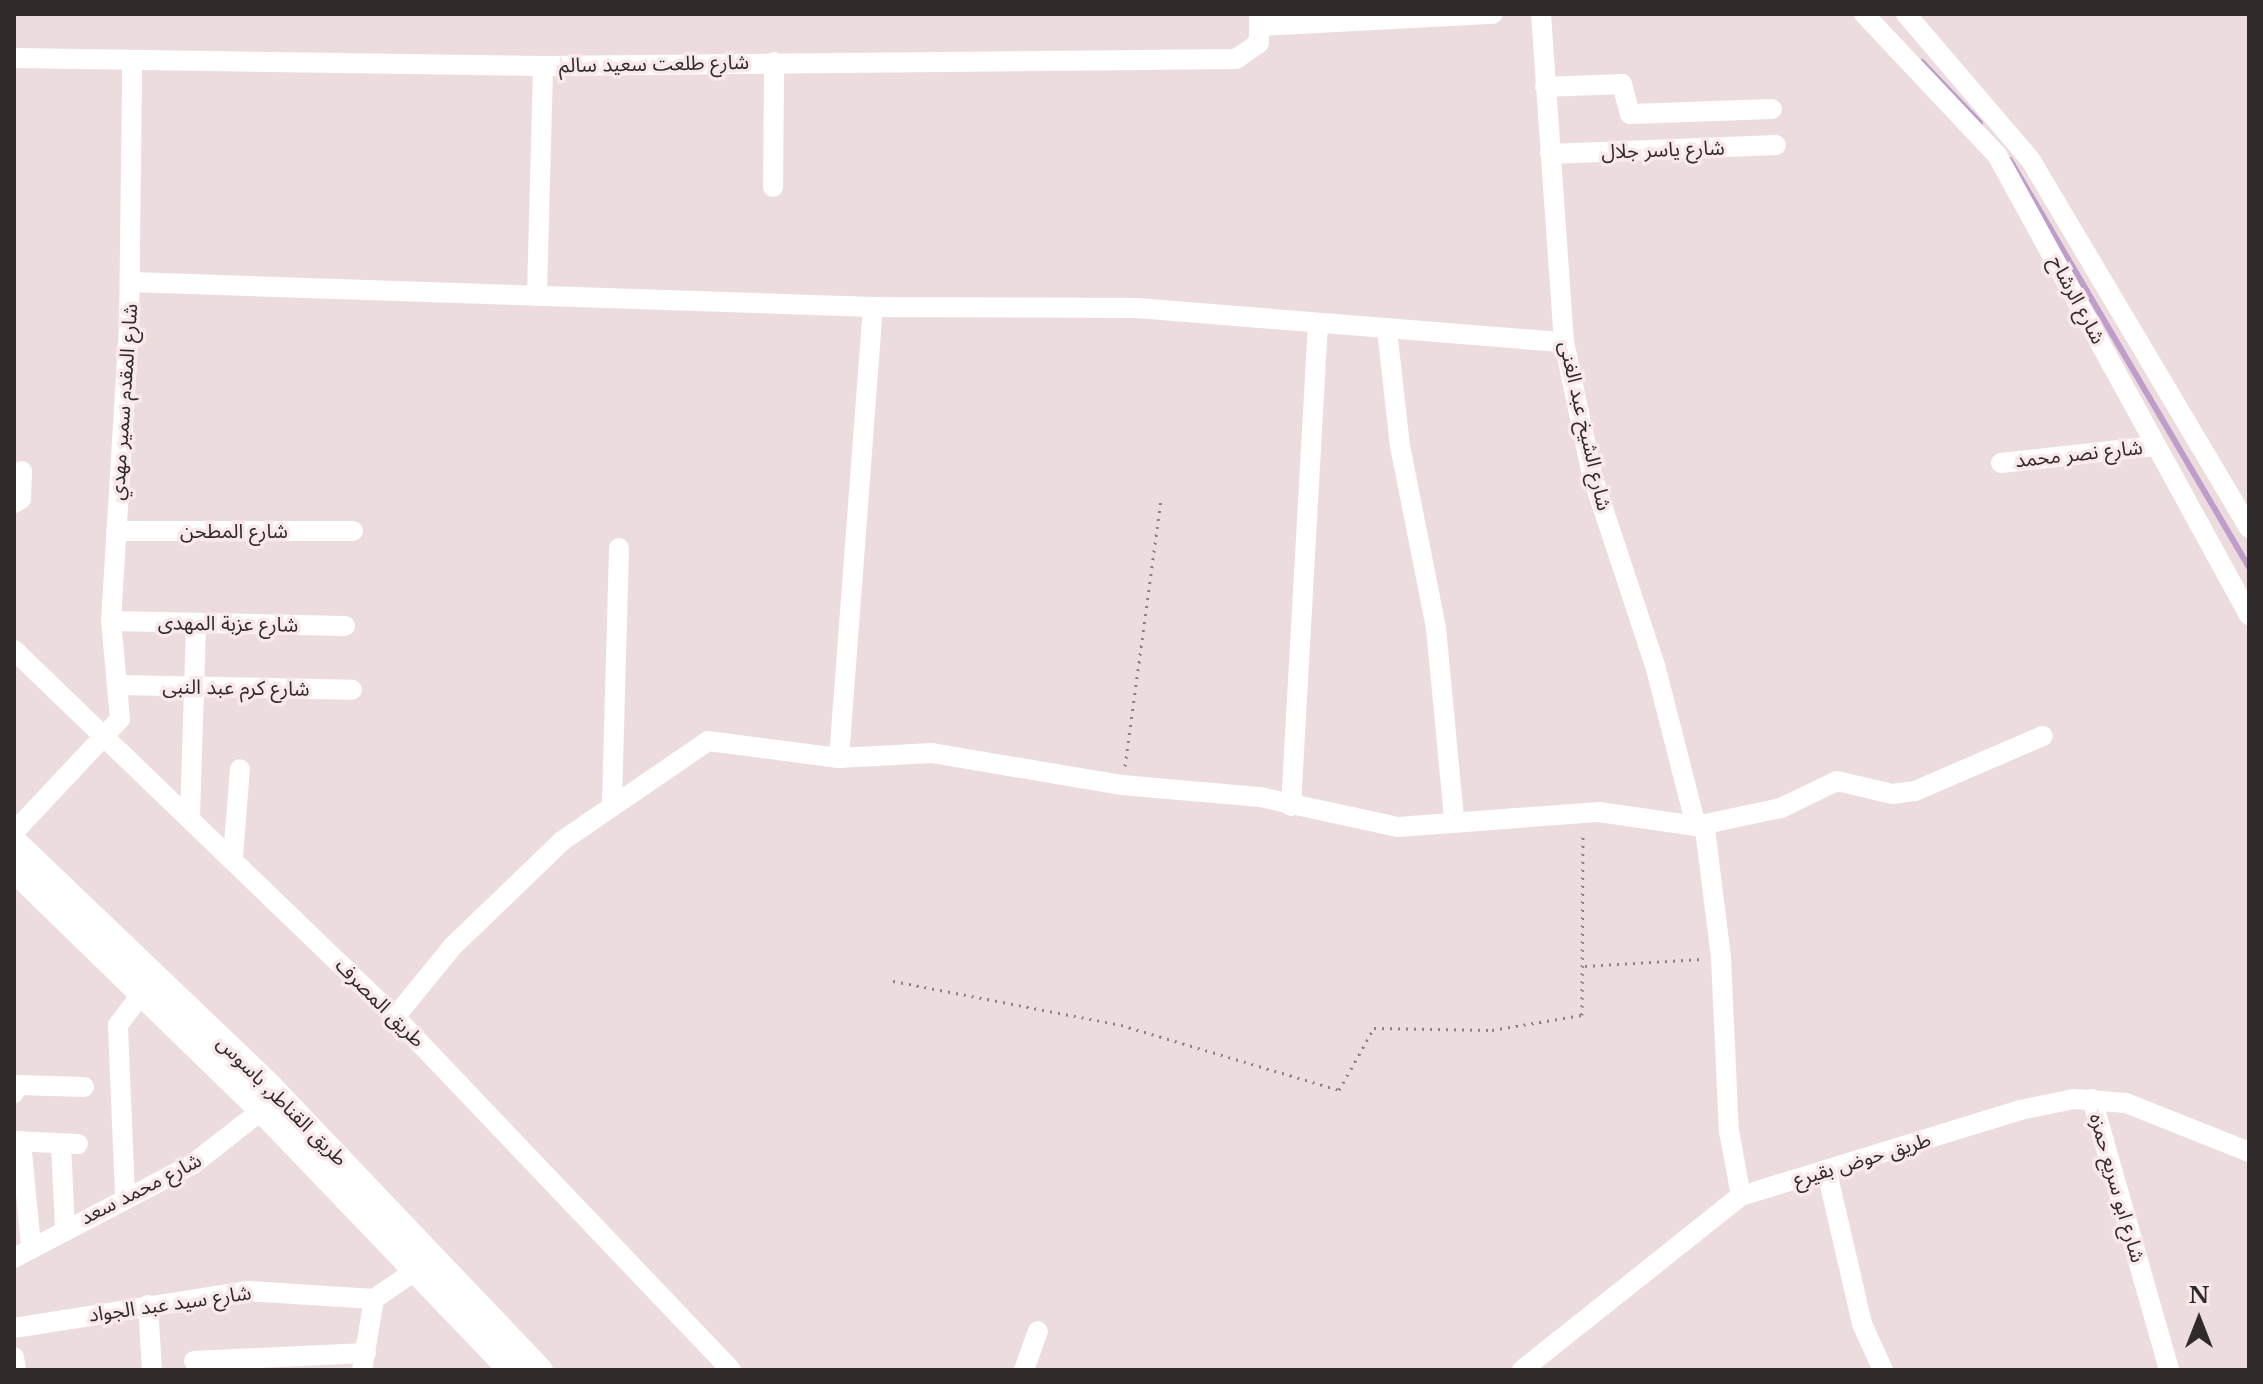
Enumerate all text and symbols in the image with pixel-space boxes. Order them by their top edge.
street label: شارع طلعت سعيد سالم [559,50,749,78]
street label: شارع ياسر جلال [1601,136,1725,164]
street label: شارع الرشاح [2044,252,2110,348]
street label: شارع المقدم سمير مهدي [105,303,143,501]
street label: شارع الشيخ عبد الغنى [1554,339,1616,513]
street label: شارع نصر محمد [2014,435,2144,473]
street label: شارع المطحن [180,519,288,543]
street label: شارع عزبة المهدى [158,611,298,637]
street label: شارع كرم عبد النبى [162,675,310,701]
street label: طريق المصرف [330,953,430,1053]
street label: طريق القناطر, باسوس [212,1031,352,1171]
street label: شارع ابو سريع حمزه [2084,1111,2150,1265]
street label: طريق حوض بقيرع [1790,1128,1934,1192]
street label: شارع محمد سعد [76,1148,206,1230]
north arrow [2159,1280,2239,1360]
street label: شارع سيد عبد الجواد [87,1281,253,1327]
text: N [2189,1282,2209,1309]

